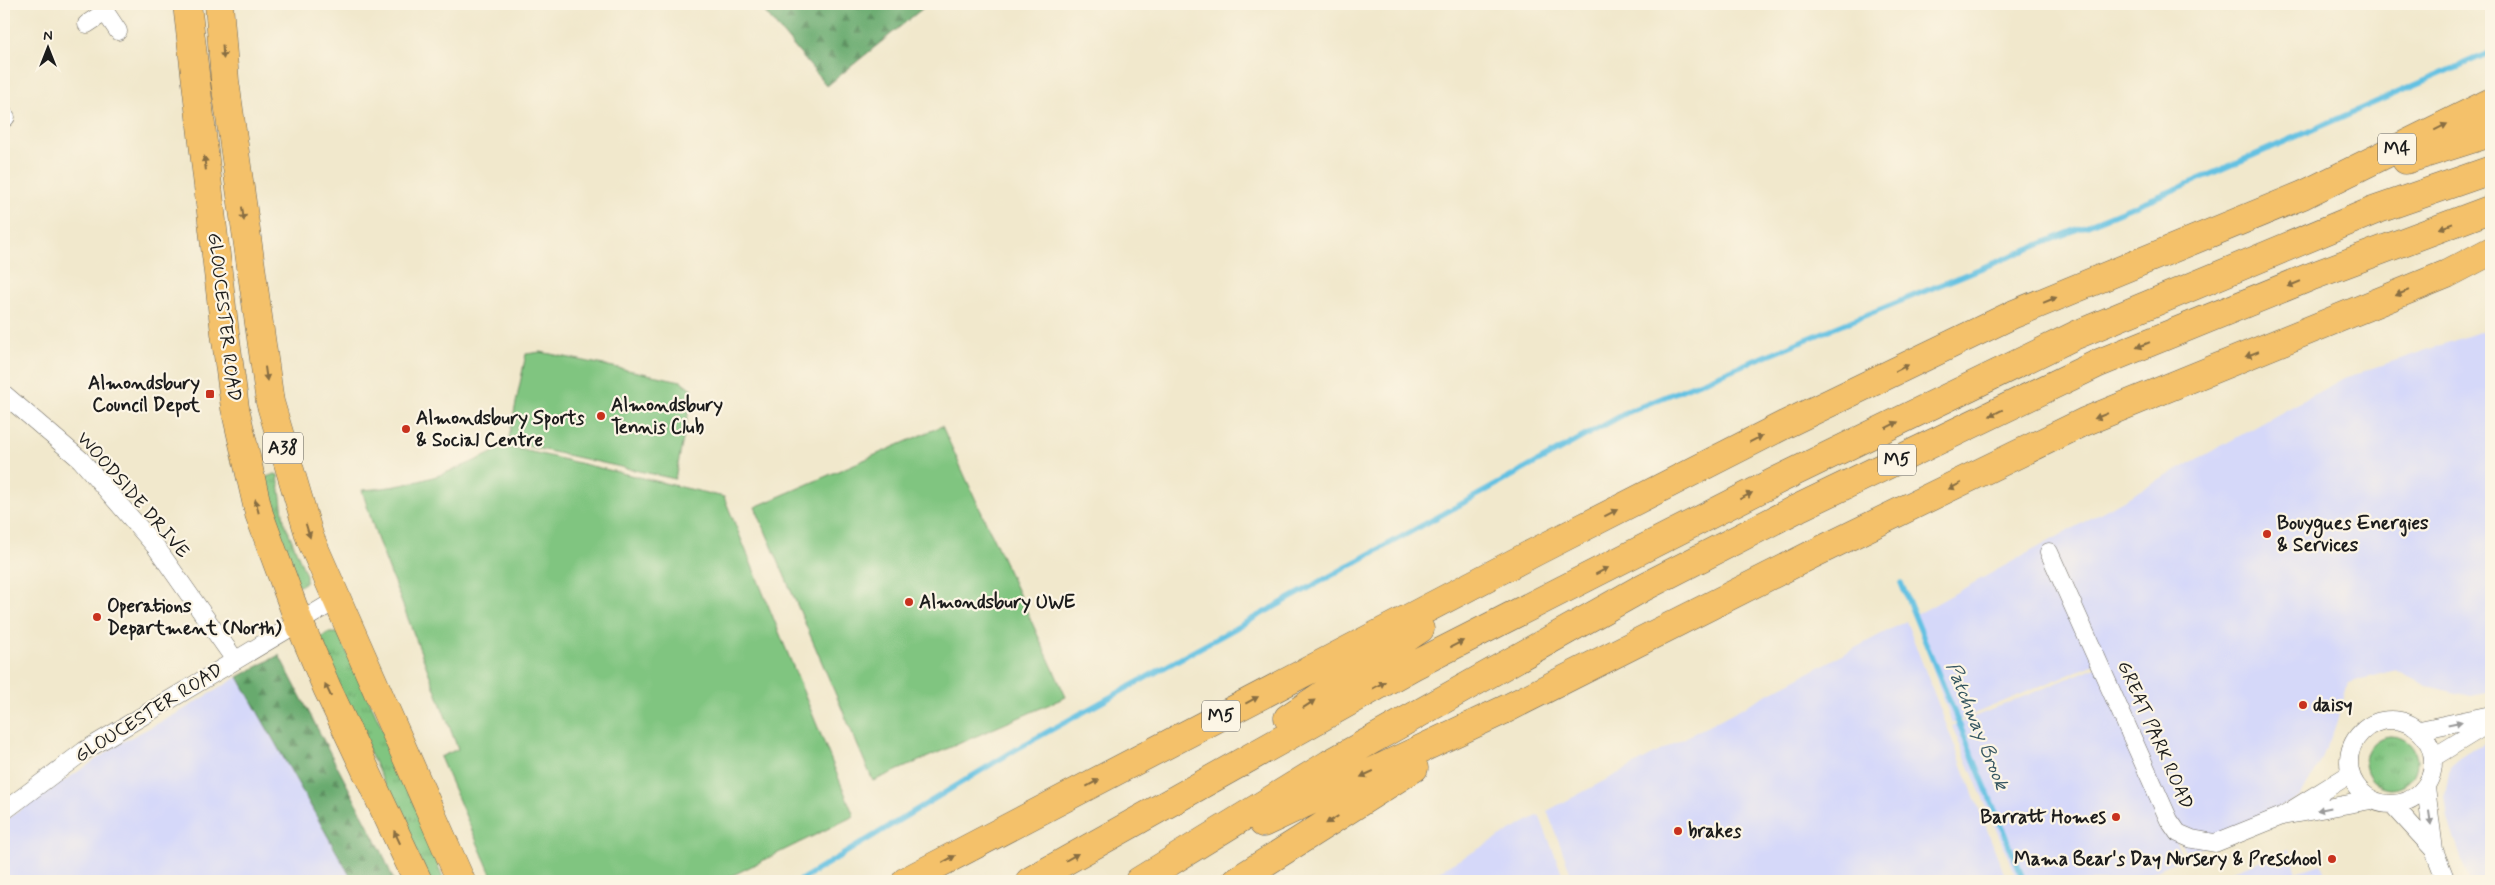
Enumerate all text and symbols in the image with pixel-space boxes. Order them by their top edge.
north arrow [22,22,72,72]
text: N [43,27,53,45]
one-way arrow [219,45,227,61]
one-way arrow [2433,123,2448,131]
road number: M4 [2378,134,2416,164]
one-way arrow [201,155,209,171]
one-way arrow [239,206,247,222]
one-way arrow [2438,223,2453,230]
street label: GLOUCESTER ROAD [201,231,247,403]
one-way arrow [2287,280,2301,288]
one-way arrow [2395,289,2409,297]
one-way arrow [2043,295,2057,303]
one-way arrow [2136,342,2150,350]
one-way arrow [2244,350,2259,358]
one-way arrow [1895,364,1909,372]
one-way arrow [262,367,270,383]
place label: Almondsbury Council Depot [88,371,201,418]
marker: Almondsbury Council Depot [204,388,216,400]
place label: Almondsbury Tennis Club [611,393,723,440]
place label: Almondsbury Sports & Social Centre [416,406,585,453]
one-way arrow [1989,409,2003,417]
marker: Almondsbury Tennis Club [595,410,607,422]
one-way arrow [2094,412,2109,420]
one-way arrow [1885,420,1899,428]
marker: Almondsbury Sports & Social Centre [400,423,412,435]
street label: WOODSIDE DRIVE [71,426,195,564]
road number: A38 [263,432,303,463]
one-way arrow [1749,435,1763,443]
road number: M5 [1878,444,1916,476]
one-way arrow [1948,482,1962,490]
one-way arrow [1739,492,1753,500]
one-way arrow [253,499,261,514]
one-way arrow [1604,509,1619,517]
place label: Bouygues Energies & Services [2277,511,2429,558]
one-way arrow [304,524,312,539]
marker: Bouygues Energies & Services [2261,528,2273,540]
one-way arrow [1594,567,1609,575]
place label: Almondsbury UWE [919,590,1075,615]
place label: Operations Department (North) [107,594,282,641]
marker: Almondsbury UWE [903,596,915,608]
marker: Operations Department (North) [91,611,103,623]
one-way arrow [1450,640,1464,648]
street label: GLOUCESTER ROAD [70,657,228,769]
street label: GREAT PARK ROAD [2111,657,2199,813]
water label: Patchway Brook [1939,658,2016,796]
one-way arrow [1373,681,1386,690]
one-way arrow [324,683,332,697]
place label: daisy [2313,693,2353,718]
one-way arrow [1245,696,1260,704]
one-way arrow [1302,699,1315,709]
marker: daisy [2297,699,2309,711]
road number: M5 [1202,700,1240,731]
one-way arrow [2448,719,2463,727]
one-way arrow [1360,770,1374,778]
one-way arrow [1086,779,1100,787]
place label: Barratt Homes [1980,805,2107,830]
one-way arrow [2315,805,2331,813]
marker: Barratt Homes [2110,811,2122,823]
one-way arrow [2426,811,2434,827]
one-way arrow [1326,815,1339,825]
place label: brakes [1688,819,1742,844]
marker: brakes [1672,825,1684,837]
one-way arrow [393,830,401,844]
place label: Mama Bear's Day Nursery & Preschool [2014,847,2322,872]
one-way arrow [1066,853,1079,862]
marker: Mama Bear's Day Nursery & Preschool [2326,853,2338,865]
one-way arrow [942,855,956,863]

